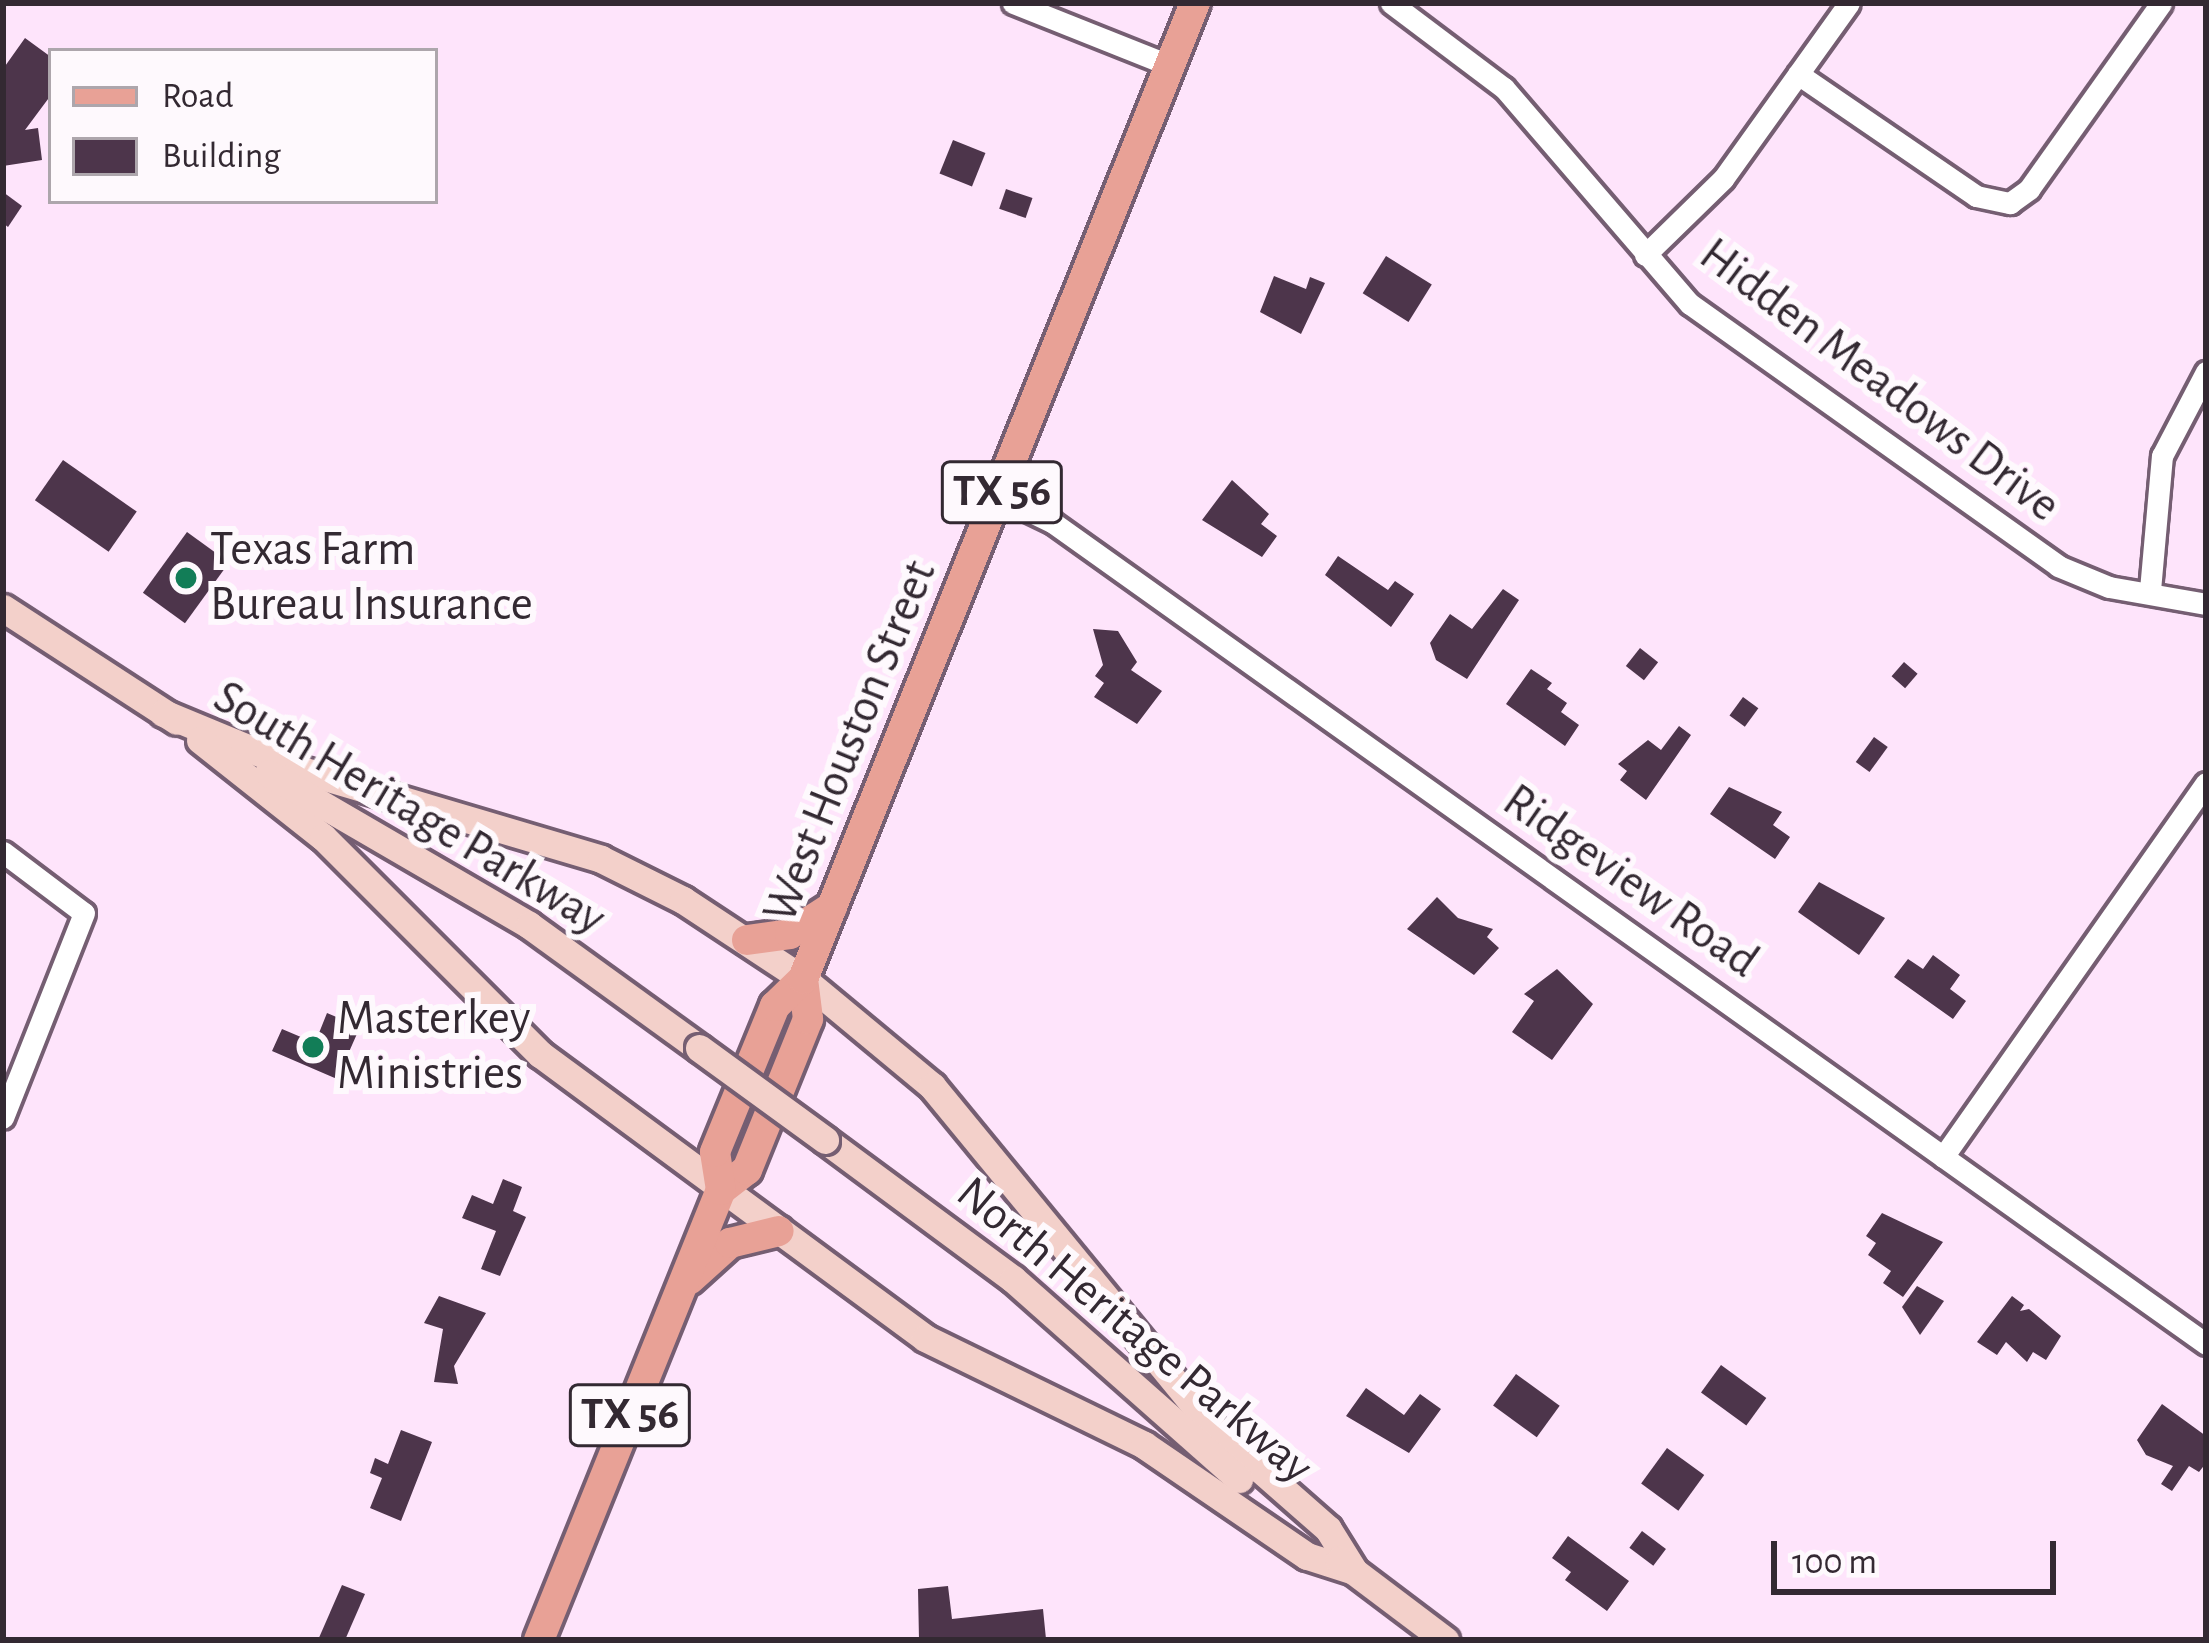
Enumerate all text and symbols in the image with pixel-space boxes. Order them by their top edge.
legend [48,48,438,204]
text: Road [162,78,234,114]
text: Building [162,138,281,174]
street label: Hidden Meadows Drive [1688,227,2070,535]
road number: TX 56 [939,453,1065,531]
place label: Texas Farm Bureau Insurance [210,521,533,634]
street label: West Houston Street [752,553,950,931]
marker: Texas Farm Bureau Insurance [173,565,199,591]
street label: South Heritage Parkway [203,669,615,949]
street label: Ridgeview Road [1491,773,1769,991]
place label: Masterkey Ministries [337,990,530,1103]
marker: Masterkey Ministries [300,1034,326,1060]
street label: North Heritage Parkway [944,1165,1324,1497]
road number: TX 56 [567,1376,693,1454]
scale bar [1777,1517,2062,1591]
text: 100 m [1792,1544,1877,1580]

